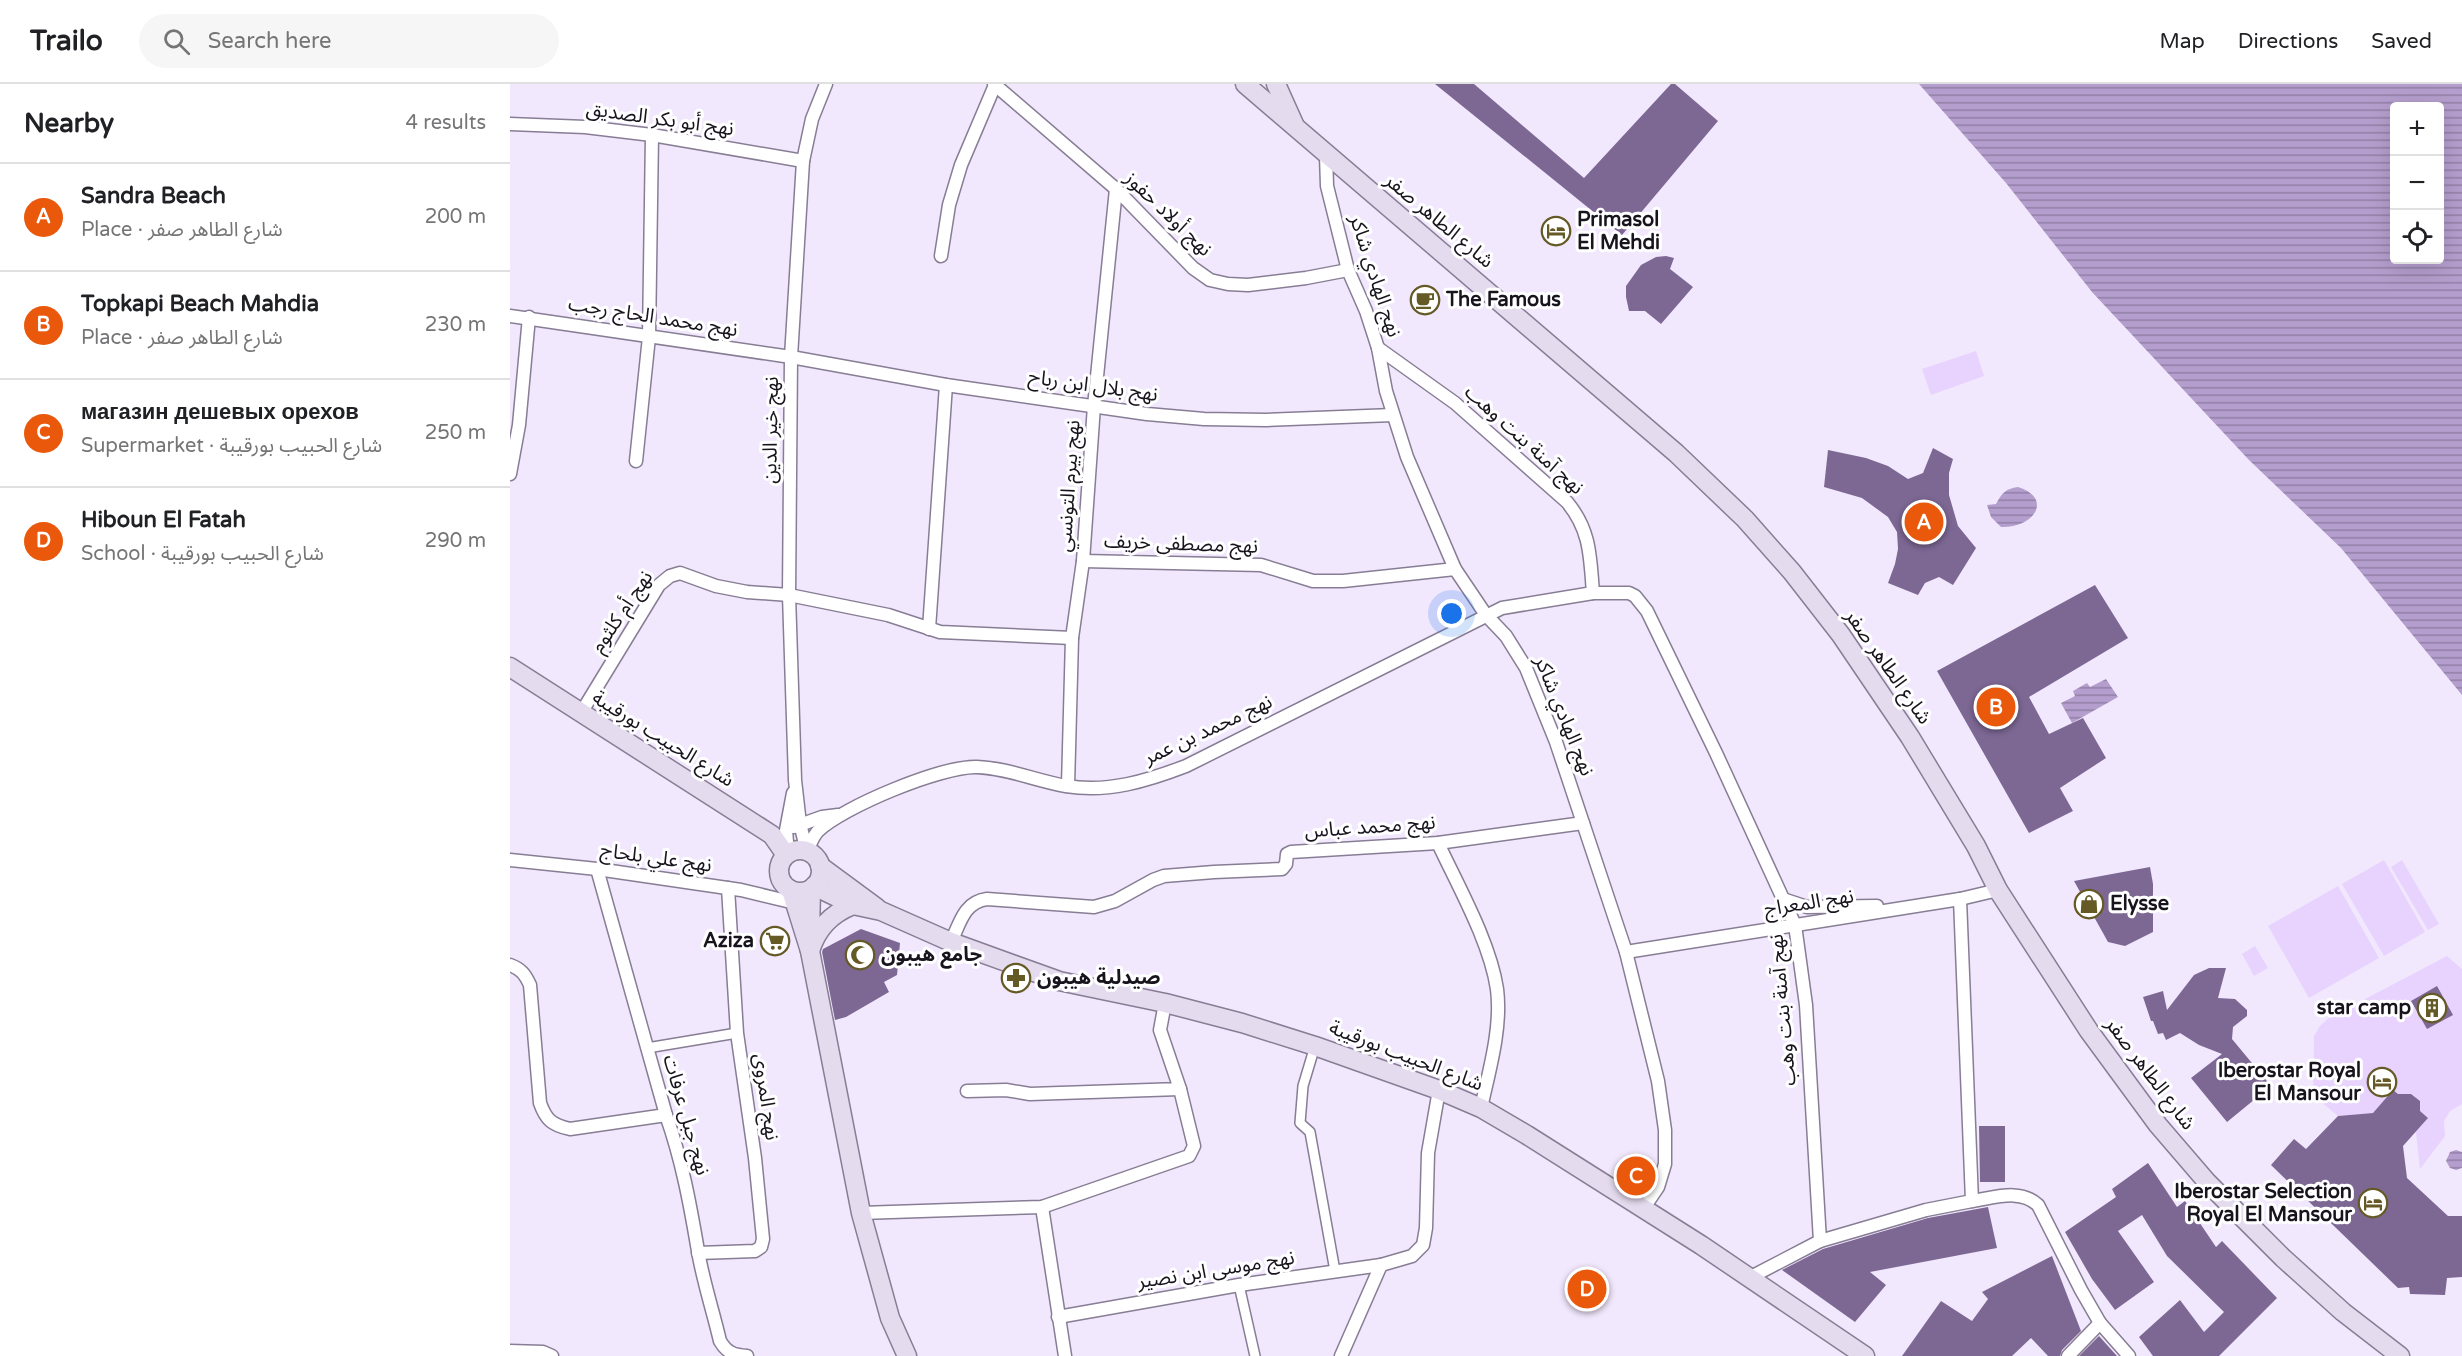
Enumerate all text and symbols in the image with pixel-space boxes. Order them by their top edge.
search box [139,14,559,68]
text: Trailo [30,24,103,58]
icon: search [160,25,193,58]
text: Search here [208,28,332,54]
text: Map [2159,29,2205,54]
text: Directions [2238,29,2338,54]
text: Saved [2371,29,2432,54]
street label: نهج أبو بكر الصديق [584,96,735,143]
map controls [2390,102,2444,264]
button: + [2390,102,2444,156]
text: Nearby [24,108,114,139]
text: 4 results [406,111,486,135]
button: − [2390,156,2444,210]
street label: نهج أولاد حفوز [1117,165,1217,263]
street label: شارع الطاهر صفر [1378,168,1498,275]
text: Sandra Beach [81,183,226,209]
text: A [36,205,51,229]
text: 200 m [425,205,486,229]
place label: Primasol El Mehdi [1577,208,1660,255]
button: locate [2390,210,2444,264]
street label: نهج الهادي شاكر [1341,211,1406,341]
hotel icon: Primasol El Mehdi [1540,215,1572,247]
text: Place · شارع الطاهر صفر [81,218,283,242]
cafe icon: The Famous [1409,284,1441,316]
place label: The Famous [1445,288,1561,312]
text: Topkapi Beach Mahdia [81,291,319,317]
street label: نهج محمد الحاج رجب [566,292,739,344]
text: B [37,313,50,337]
text: 230 m [425,313,486,337]
text: Place · شارع الطاهر صفر [81,326,283,350]
street label: نهج بلال ابن رباح [1026,365,1159,409]
street label: نهج خير الدين [758,376,786,484]
street label: نهج آمنة بنت وهب [1458,380,1589,501]
text: магазин дешевых орехов [81,399,359,425]
street label: نهج بيرم التونسي [1052,419,1088,553]
text: C [37,421,50,445]
text: 250 m [425,421,486,445]
text: Supermarket · شارع الحبيب بورقيبة [81,434,382,458]
pin: A [1904,500,1944,544]
text: Hiboun El Fatah [81,507,246,533]
text: D [36,529,51,553]
text: 290 m [425,529,486,553]
street label: نهج مصطفى خريف [1103,529,1258,561]
text: School · شارع الحبيب بورقيبة [81,542,324,566]
street label: نهج أم كلثوم [585,566,660,659]
your location [1437,599,1466,628]
street label: شارع الطاهر صفر [1837,604,1936,730]
street label: نهج الهادي شاكر [1526,652,1599,780]
pin: B [1976,684,2016,730]
street label: شارع الحبيب بورقيبة [587,686,738,794]
street label: نهج محمد بن عمر [1139,690,1277,772]
street label: نهج محمد عباس [1304,810,1436,846]
street label: نهج علي بلحاج [598,838,713,880]
street label: نهج المعراج [1762,884,1856,924]
shop icon: Elysse [2073,888,2105,920]
place label: Elysse [2110,892,2169,916]
supermarket icon: Aziza [759,925,791,957]
place label: Aziza [703,929,754,953]
street label: نهج آمنة بنت وهب [1764,933,1804,1087]
mosque icon: جامع هيبون [844,939,876,971]
place label: جامع هيبون [881,943,983,969]
pharmacy icon: صيدلية هيبون [1000,962,1032,994]
place label: صيدلية هيبون [1037,966,1161,990]
building icon: star camp [2416,992,2448,1024]
place label: star camp [2317,996,2411,1020]
street label: شارع الطاهر صفر [2098,1012,2200,1136]
street label: شارع الحبيب بورقيبة [1325,1016,1486,1098]
street label: نهج جبل عرفات [655,1052,715,1179]
street label: نهج المروى [746,1052,784,1142]
place label: Iberostar Royal El Mansour [2218,1059,2361,1106]
hotel icon: Iberostar Royal El Mansour [2366,1066,2398,1098]
pin: C [1616,1154,1656,1198]
place label: Iberostar Selection Royal El Mansour [2174,1180,2352,1227]
hotel icon: Iberostar Selection Royal El Mansour [2357,1187,2389,1219]
street label: نهج موسى ابن نصير [1135,1246,1297,1296]
pin: D [1568,1266,1606,1312]

